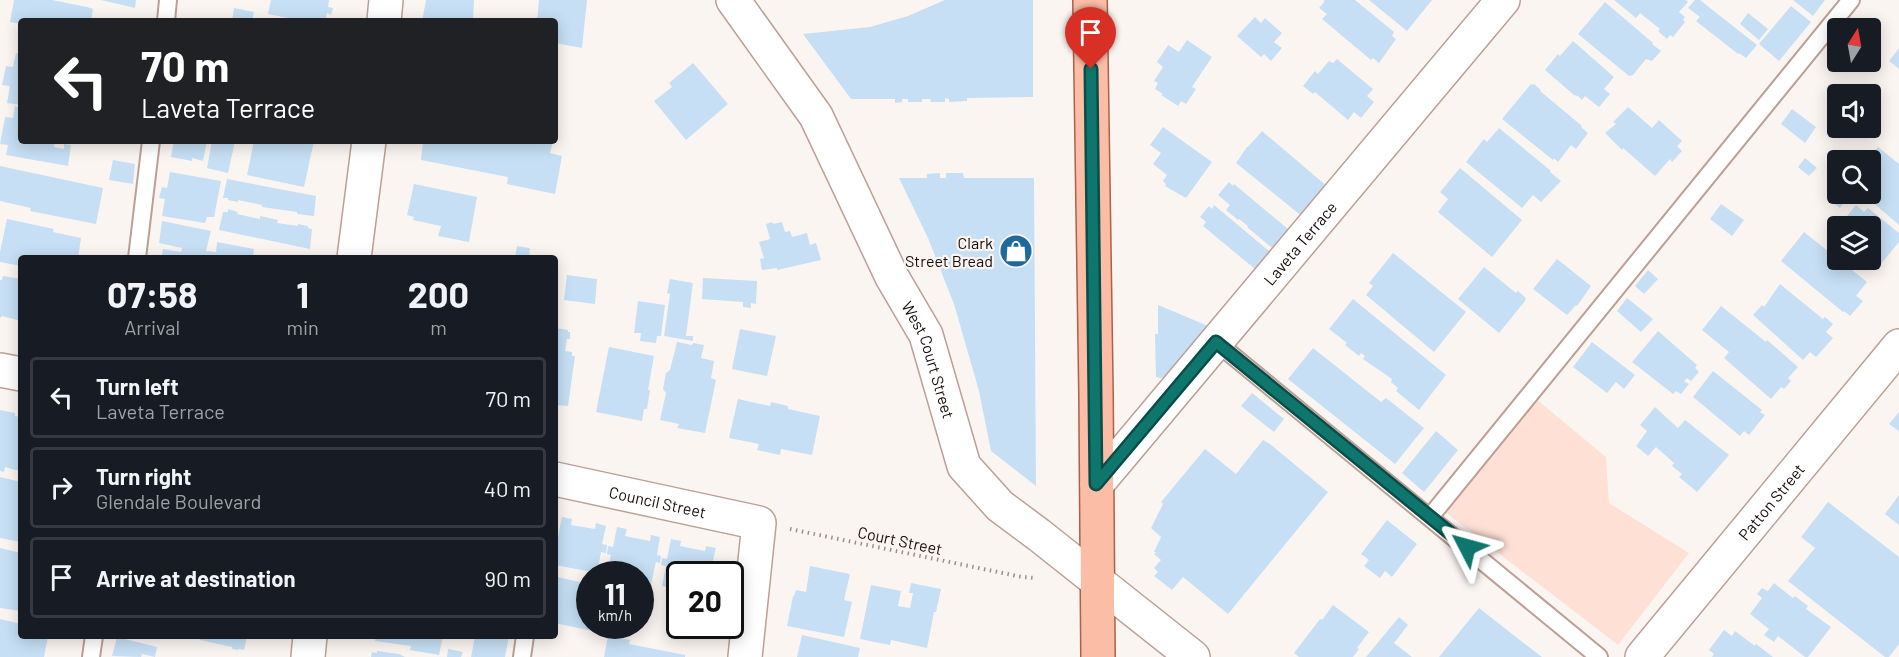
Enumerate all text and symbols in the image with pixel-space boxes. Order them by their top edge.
pin [1065,7,1116,69]
icon: arrive [1074,16,1107,49]
north arrow [1827,18,1881,72]
map controls [1827,18,1881,270]
text: 70 m [141,40,229,90]
icon: left [42,42,120,120]
button: sound [1827,84,1881,138]
text: Laveta Terrace [141,91,315,123]
button: search [1827,150,1881,204]
street label: Laveta Terrace [1259,197,1340,288]
button: layers [1827,216,1881,270]
place label: Clark Street Bread [905,233,993,270]
shop icon: Clark Street Bread [998,233,1034,269]
text: 07:58 [107,272,197,315]
text: 1 [296,272,309,315]
text: 200 [408,272,469,315]
street label: West Court Street [899,297,959,420]
text: Arrival [124,315,180,339]
text: min [286,315,319,339]
text: m [430,315,447,339]
text: Turn left [96,373,179,399]
icon: left [45,381,78,414]
text: 70 m [486,385,531,411]
text: Laveta Terrace [96,399,225,423]
street label: Patton Street [1734,459,1808,543]
text: Turn right [96,463,191,489]
icon: right [45,471,78,504]
text: 40 m [484,475,531,501]
street label: Council Street [607,481,708,521]
text: Glendale Boulevard [96,489,261,513]
position arrow [1435,515,1499,579]
street label: Court Street [856,522,944,558]
icon: arrive [45,561,78,594]
speed limit sign: 20 [666,561,744,639]
text: Arrive at destination [96,565,295,591]
text: 90 m [485,565,531,591]
text: 11 [604,575,626,611]
text: km/h [598,606,632,624]

